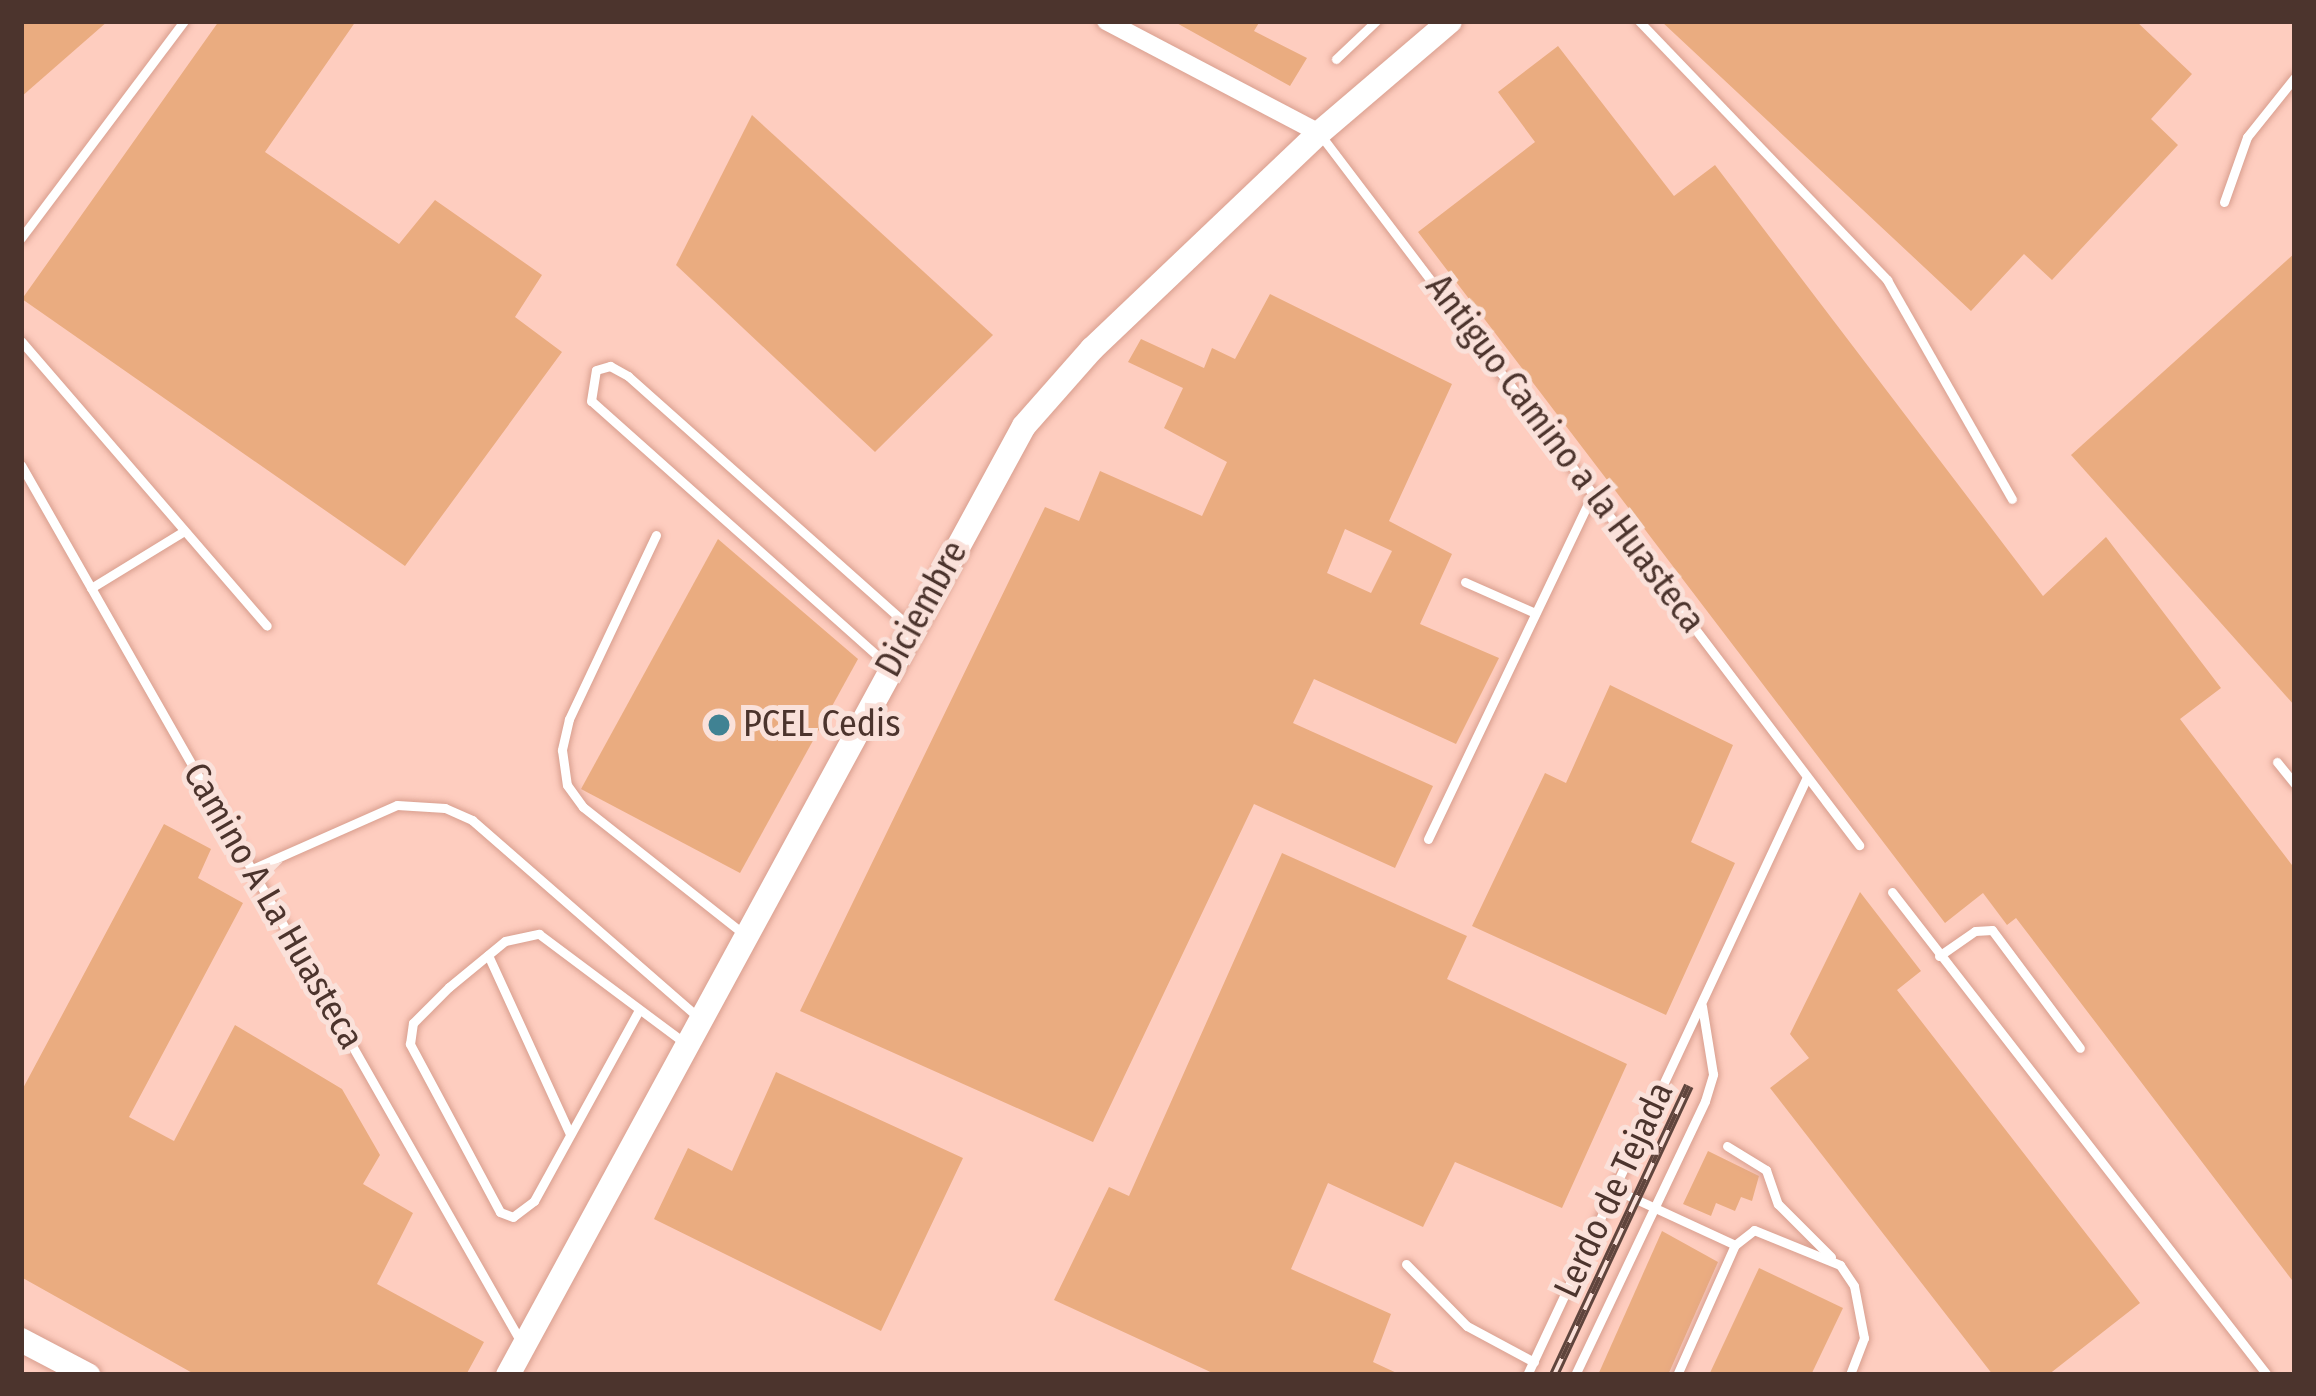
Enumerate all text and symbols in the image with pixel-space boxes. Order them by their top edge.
street label: Antiguo Camino a la Huasteca [1416,267,1714,641]
street label: Diciembre [867,534,977,684]
place label: PCEL Cedis [743,703,900,747]
marker: PCEL Cedis [706,712,732,738]
street label: Camino A La Huasteca [174,755,372,1057]
street label: Lerdo de Tejada [1545,1075,1683,1305]

